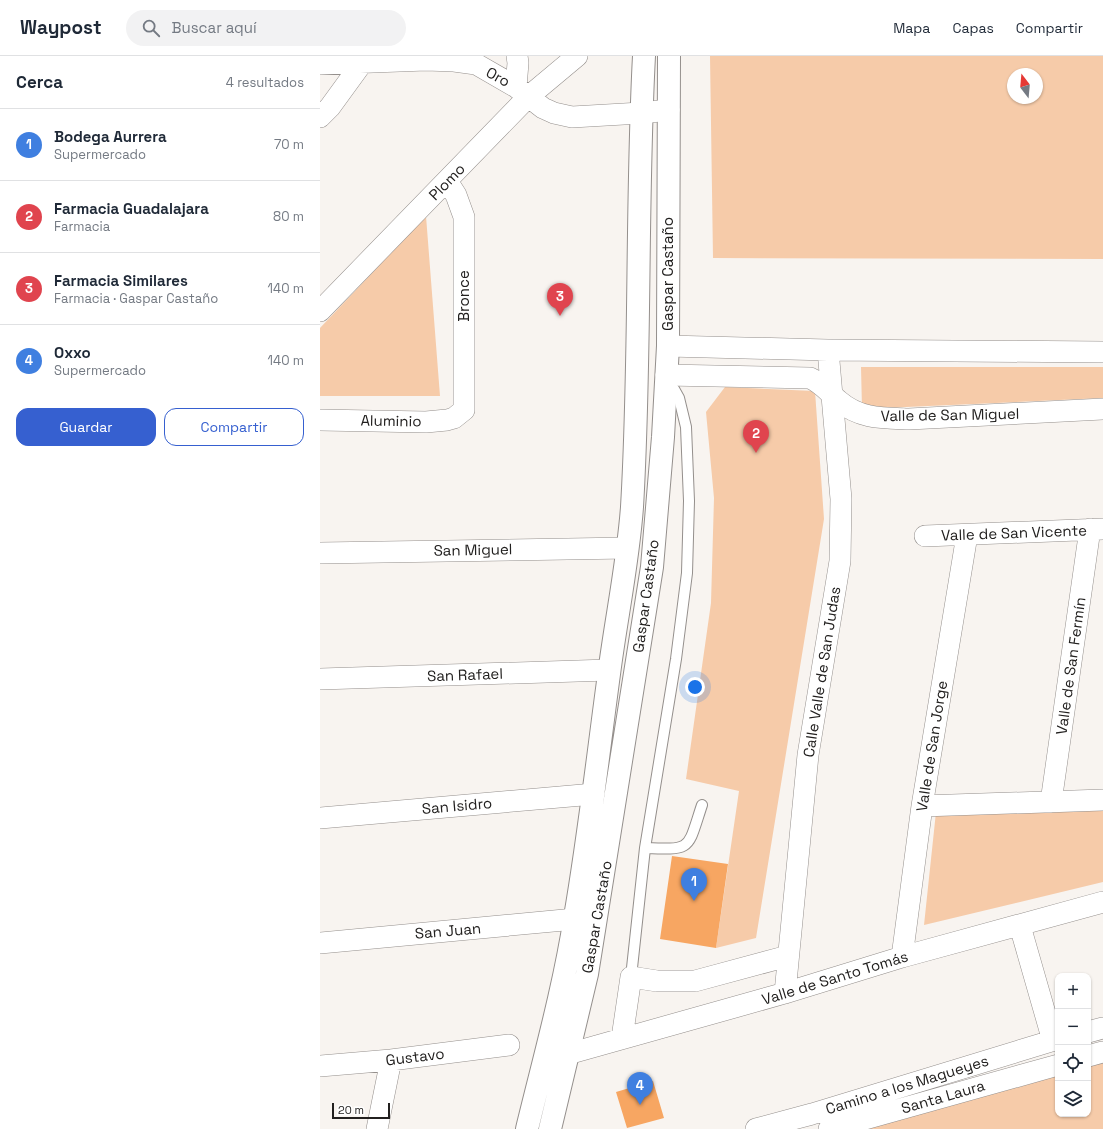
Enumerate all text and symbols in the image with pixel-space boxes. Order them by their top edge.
search box [126,10,406,46]
text: Waypost [20,15,102,40]
icon: search [140,17,162,39]
text: Buscar aquí [172,18,257,37]
text: Mapa [893,19,930,37]
text: Capas [952,19,994,37]
text: Compartir [1016,19,1083,37]
street label: Oro [483,62,514,91]
north arrow [1007,68,1043,104]
text: Cerca [16,71,63,93]
text: 4 resultados [226,74,304,91]
text: Bodega Aurrera [54,127,167,146]
text: 1 [26,136,32,153]
text: 70 m [274,136,304,153]
text: Supermercado [54,146,146,163]
street label: Plomo [424,159,469,204]
text: Farmacia Guadalajara [54,199,209,218]
text: 2 [25,208,33,225]
text: 80 m [273,208,304,225]
street label: Gaspar Castaño [658,217,677,331]
text: Farmacia [54,218,110,235]
street label: Bronce [454,270,473,322]
text: Farmacia Similares [54,271,188,290]
text: 3 [25,280,33,297]
text: 140 m [268,280,304,297]
pin: 3 [547,283,573,316]
text: Farmacia · Gaspar Castaño [54,290,218,307]
text: Oxxo [54,343,91,362]
text: 4 [25,352,33,369]
text: 140 m [268,352,304,369]
text: Supermercado [54,362,146,379]
street label: Valle de San Miguel [880,404,1020,425]
button: Guardar [16,408,156,446]
button: Compartir [164,408,304,446]
street label: Aluminio [360,410,422,431]
pin: 2 [743,420,769,453]
street label: Valle de San Vicente [941,520,1087,545]
street label: Gaspar Castaño [628,538,663,654]
street label: San Miguel [433,539,513,560]
street label: Calle Valle de San Judas [799,585,844,759]
street label: Valle de San Fermín [1051,596,1090,736]
street label: San Rafael [427,664,503,685]
your location [685,677,705,697]
street label: Valle de San Jorge [912,679,951,813]
street label: San Isidro [421,793,493,818]
street label: Gaspar Castaño [577,859,616,975]
pin: 1 [681,868,707,901]
street label: San Juan [414,918,482,943]
street label: Valle de Santo Tomás [759,946,910,1009]
map controls [1055,973,1091,1117]
button: + [1055,973,1091,1009]
button: − [1055,1009,1091,1045]
street label: Gustavo [385,1043,445,1070]
button: locate [1055,1045,1091,1081]
street label: Camino a los Magueyes [823,1051,991,1118]
pin: 4 [627,1072,653,1105]
street label: Santa Laura [899,1075,987,1118]
button: layers [1055,1081,1091,1117]
scale bar [332,1101,390,1120]
text: 20 m [338,1103,364,1117]

